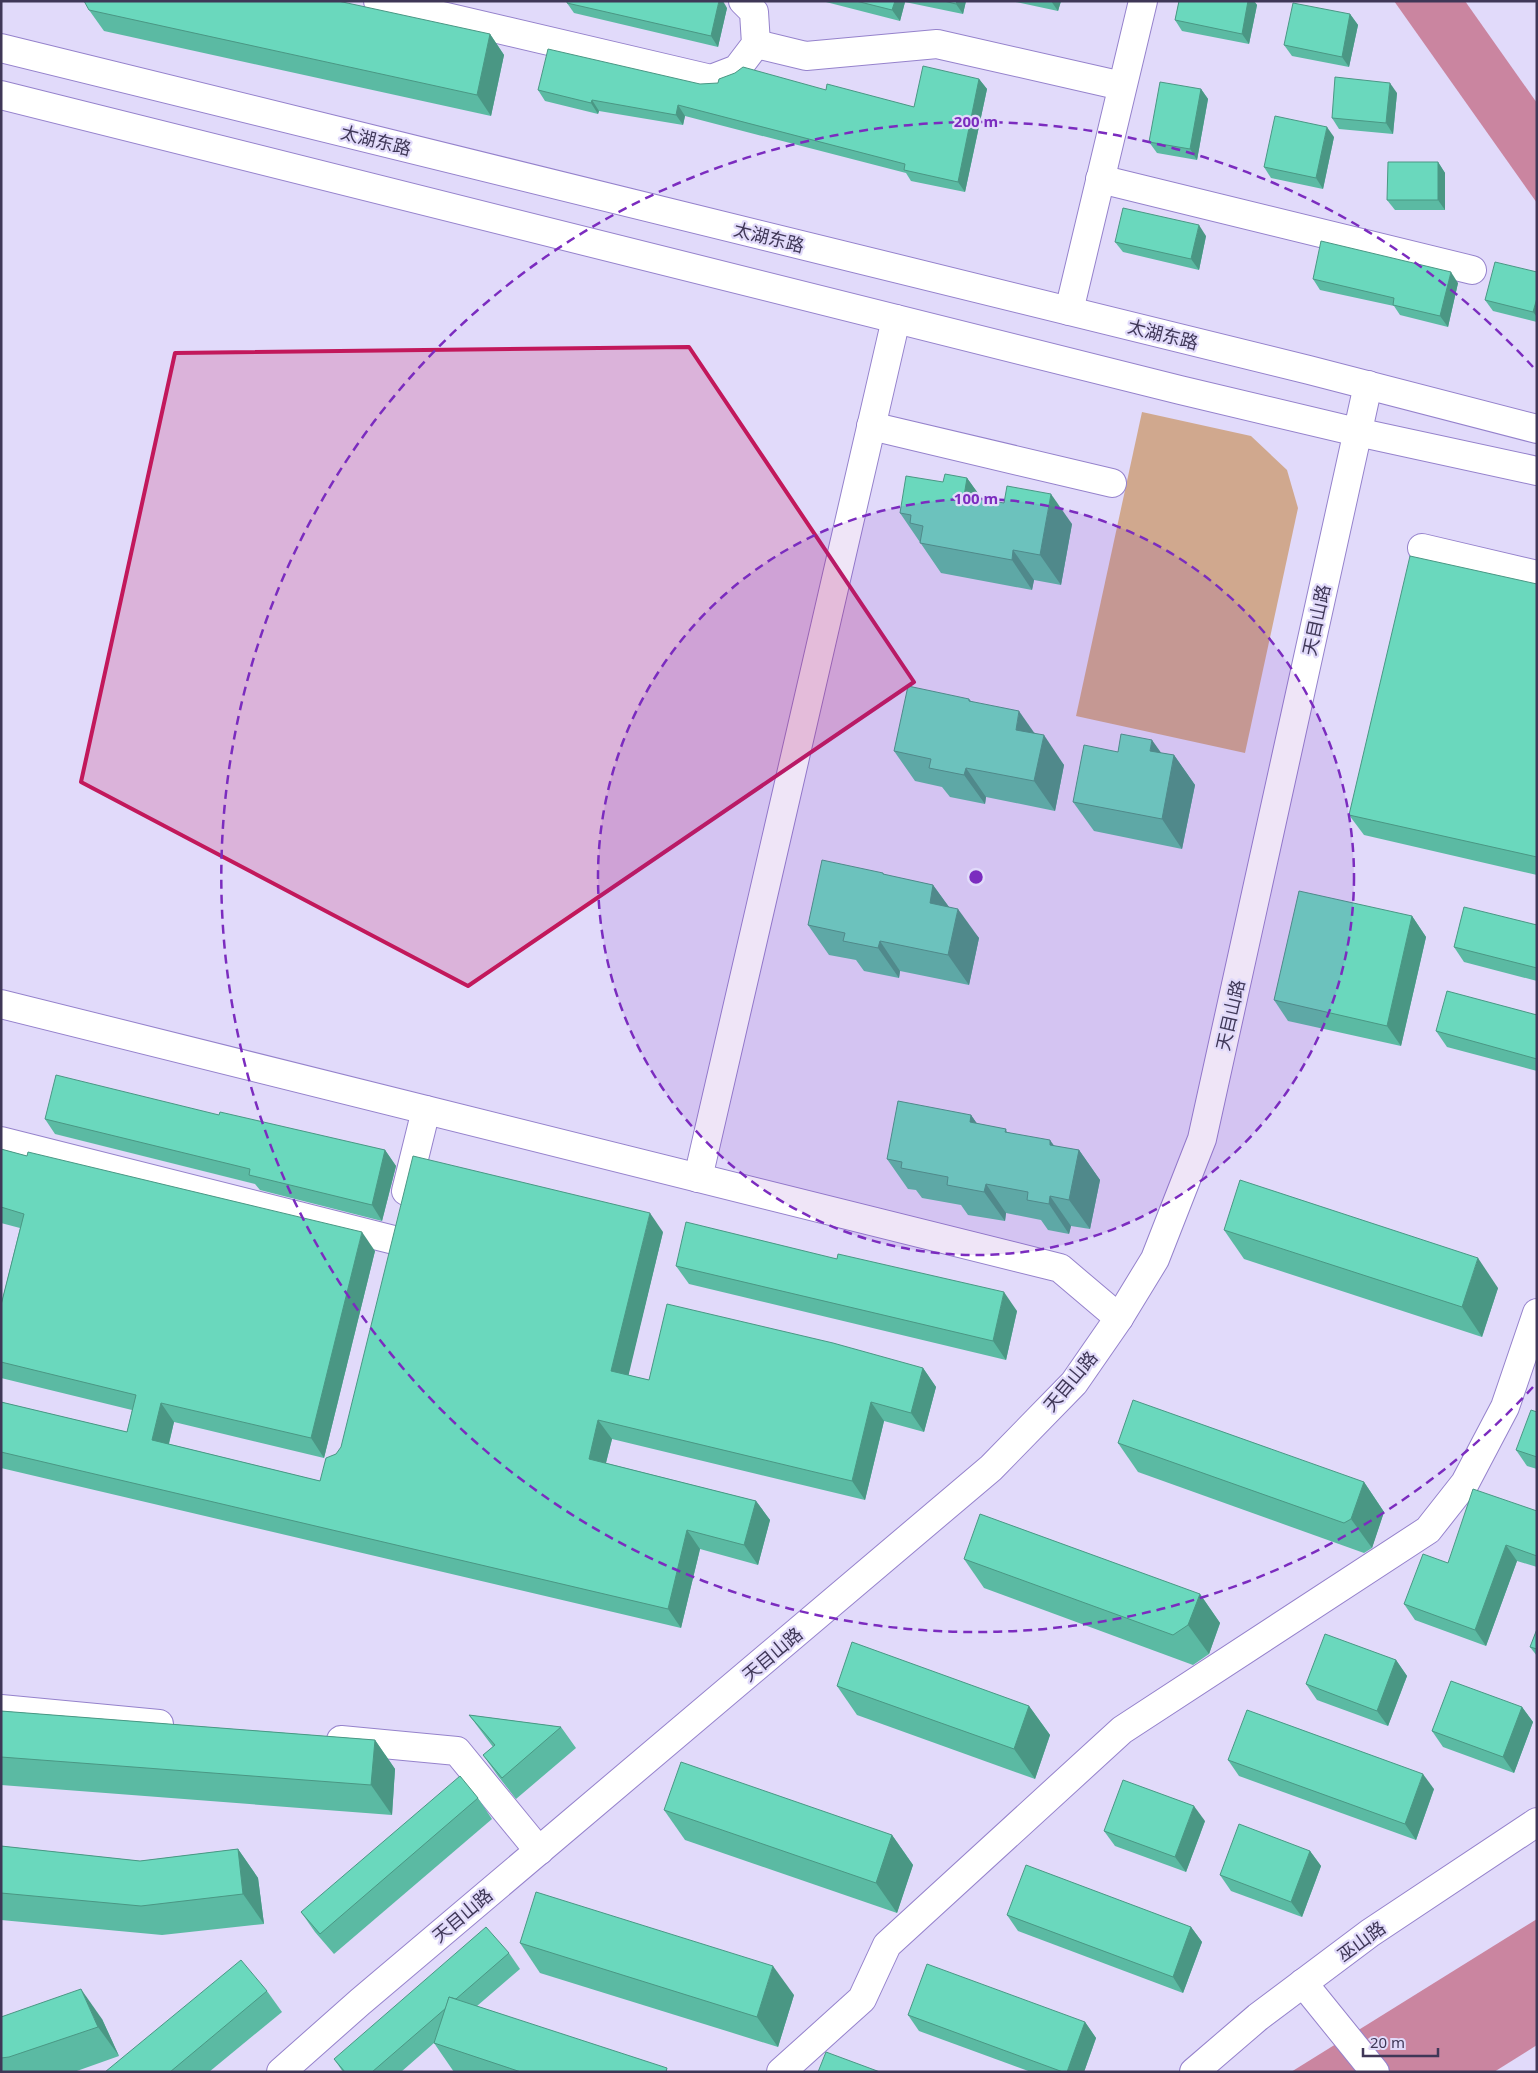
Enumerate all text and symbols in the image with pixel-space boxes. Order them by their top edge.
text: 200 m [954,111,998,131]
street label: 太湖东路 [338,120,414,160]
street label: 太湖东路 [731,217,807,257]
street label: 太湖东路 [1125,314,1201,354]
text: 100 m [954,488,998,508]
street label: 天目山路 [1297,582,1335,658]
centre of rings [967,868,985,886]
street label: 天目山路 [1210,977,1250,1053]
street label: 天目山路 [1038,1346,1102,1416]
street label: 天目山路 [737,1622,807,1686]
street label: 天目山路 [427,1883,497,1947]
street label: 巫山路 [1332,1915,1390,1967]
scale bar [1363,2026,1438,2058]
text: 20 m [1370,2032,1405,2052]

